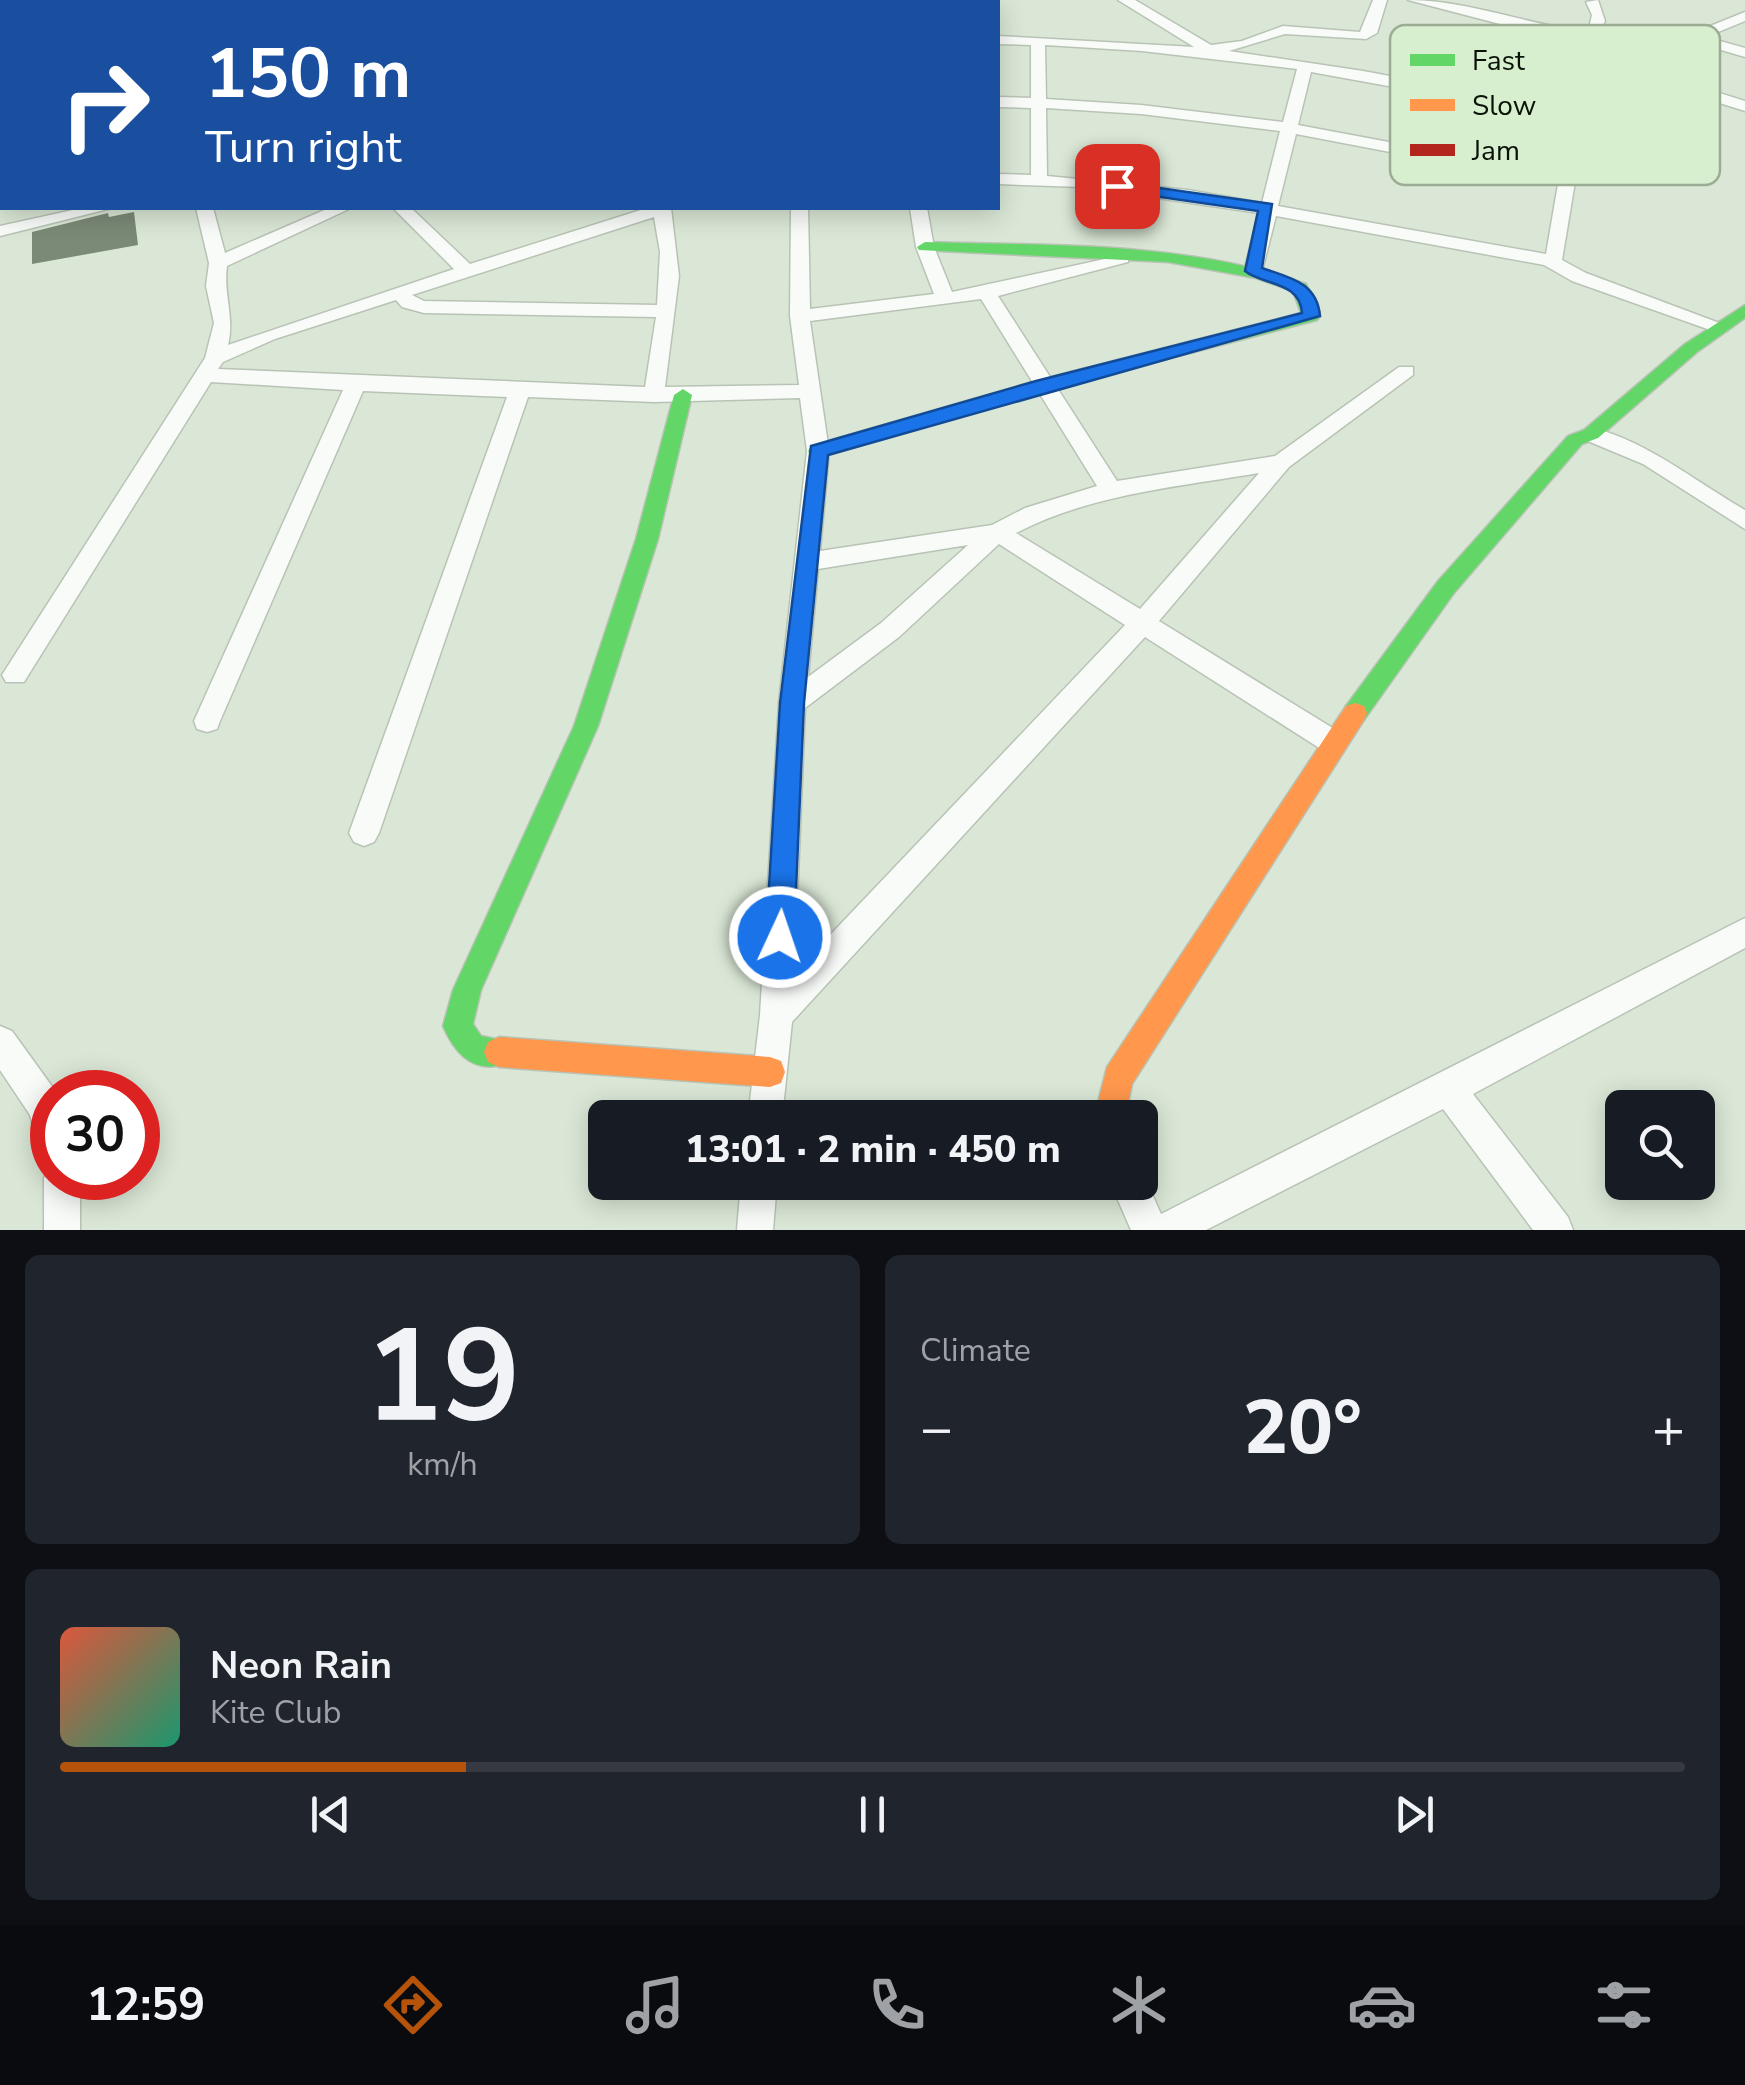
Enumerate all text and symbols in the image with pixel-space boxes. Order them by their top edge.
legend [1390,25,1720,185]
text: 150 m [205,26,411,122]
icon: right [40,40,170,170]
text: Fast [1472,42,1525,80]
text: Slow [1472,87,1536,125]
text: Turn right [205,117,402,178]
text: Jam [1471,132,1520,170]
pin [1075,144,1160,229]
icon: arrive [1090,159,1145,214]
position arrow [728,885,832,989]
speed limit sign: 30 [30,1070,160,1200]
map controls [1605,1090,1715,1200]
button: search [1605,1090,1715,1200]
text: 13:01 · 2 min · 450 m [685,1124,1061,1175]
text: 19 [364,1289,521,1466]
text: Climate [920,1329,1031,1372]
text: 20° [1243,1377,1362,1479]
text: − [920,1391,953,1466]
text: + [1652,1391,1685,1466]
text: km/h [407,1443,478,1486]
text: Neon Rain [210,1640,392,1691]
text: Kite Club [210,1691,341,1734]
icon: previous [303,1787,358,1842]
icon: pause [845,1787,900,1842]
icon: next [1387,1787,1442,1842]
icon: directions [378,1970,448,2040]
icon: music [620,1970,690,2040]
icon: phone [862,1970,932,2040]
icon: climate [1104,1970,1174,2040]
icon: car [1347,1970,1417,2040]
icon: filters [1589,1970,1659,2040]
text: 12:59 [86,1975,205,2036]

